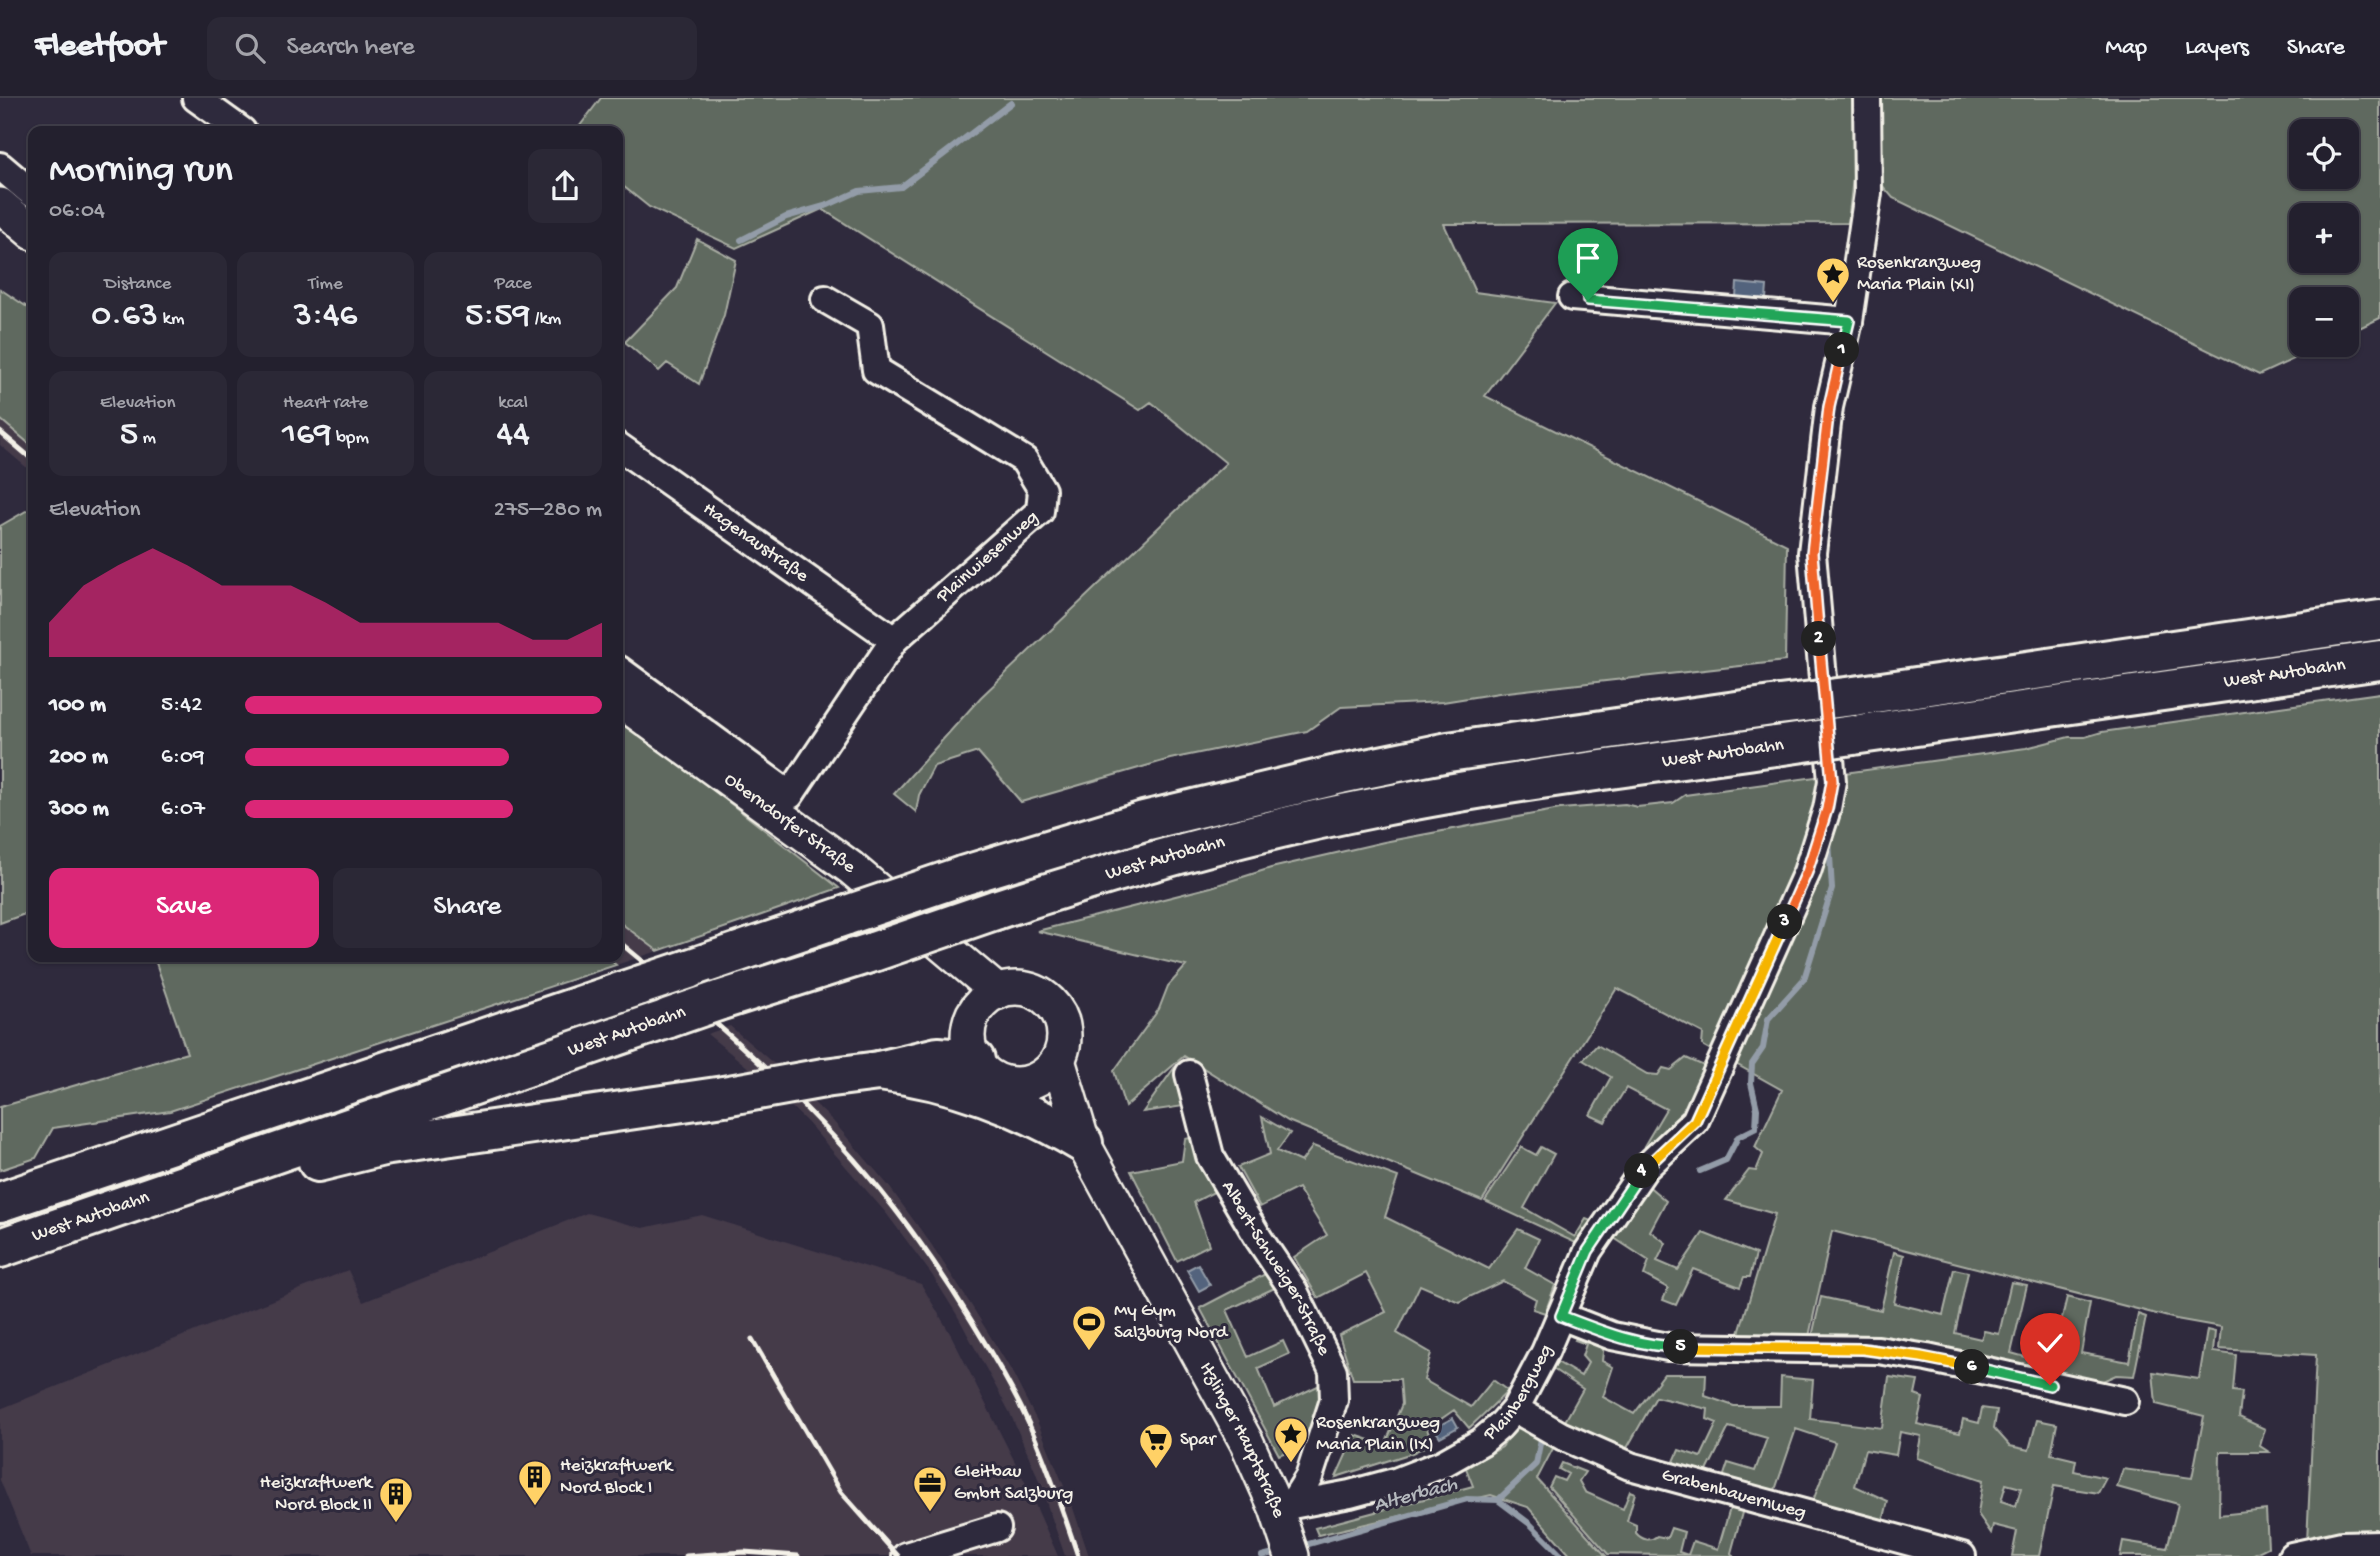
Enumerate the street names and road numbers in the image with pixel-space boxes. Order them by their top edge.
street label: Hagenaustraße [698,498,813,588]
street label: Plainwiesenweg [931,506,1044,609]
street label: West Autobahn [2222,654,2347,694]
street label: West Autobahn [1661,734,1785,774]
street label: Oberndorfer Straße [719,768,860,879]
street label: West Autobahn [1103,831,1227,886]
street label: West Autobahn [565,1001,689,1063]
street label: Albert-Schweiger-Straße [1216,1177,1335,1360]
street label: West Autobahn [29,1186,153,1248]
street label: Plainbergweg [1479,1341,1558,1447]
street label: Itzlinger Hauptstraße [1194,1359,1290,1521]
street label: Grabenbauernweg [1659,1464,1809,1525]

